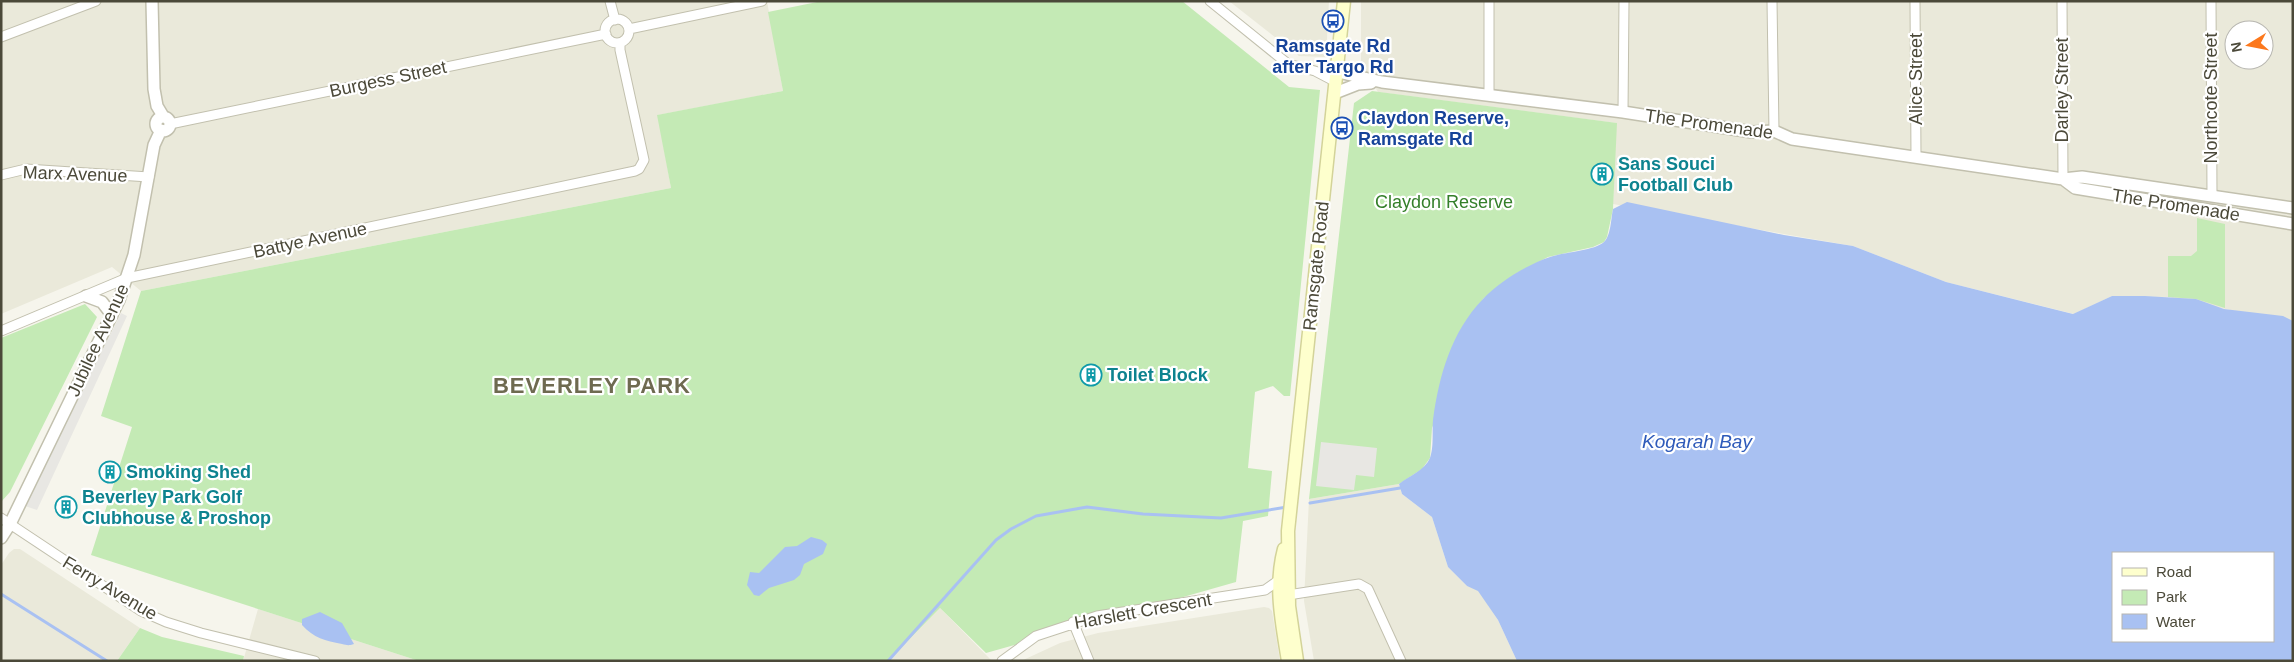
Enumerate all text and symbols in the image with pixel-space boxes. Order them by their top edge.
bus stop icon: Ramsgate Rd after Targo Rd [1321,9,1345,33]
north arrow [2224,20,2274,70]
street label: Northcote Street [2201,32,2221,164]
street label: Alice Street [1906,33,1926,125]
place label: Ramsgate Rd after Targo Rd [1272,36,1394,77]
street label: Darley Street [2052,37,2072,143]
text: N [2227,41,2245,54]
street label: Burgess Street [328,57,448,101]
street label: The Promenade [1644,105,1774,143]
place label: Claydon Reserve, Ramsgate Rd [1358,108,1509,149]
bus stop icon: Claydon Reserve, Ramsgate Rd [1330,116,1354,140]
place label: Sans Souci Football Club [1618,154,1733,195]
street label: Marx Avenue [22,162,128,186]
building icon: Sans Souci Football Club [1590,162,1614,186]
street label: The Promenade [2111,185,2241,225]
park label: Claydon Reserve [1375,192,1513,212]
street label: Ramsgate Road [1299,200,1333,332]
street label: Battye Avenue [251,218,369,262]
street label: Jubilee Avenue [63,281,133,399]
building icon: Toilet Block [1079,363,1103,387]
place label: Toilet Block [1107,365,1209,385]
district label: BEVERLEY PARK [493,373,691,398]
water label: Kogarah Bay [1642,431,1753,452]
building icon: Smoking Shed [98,460,122,484]
place label: Smoking Shed [126,462,251,482]
place label: Beverley Park Golf Clubhouse & Proshop [82,487,271,528]
building icon: Beverley Park Golf Clubhouse & Proshop [54,495,78,519]
street label: Ferry Avenue [59,552,161,624]
legend [2112,552,2274,642]
text: Road [2156,563,2192,580]
text: Park [2156,588,2187,605]
street label: Harslett Crescent [1073,589,1213,633]
text: Water [2156,613,2195,630]

